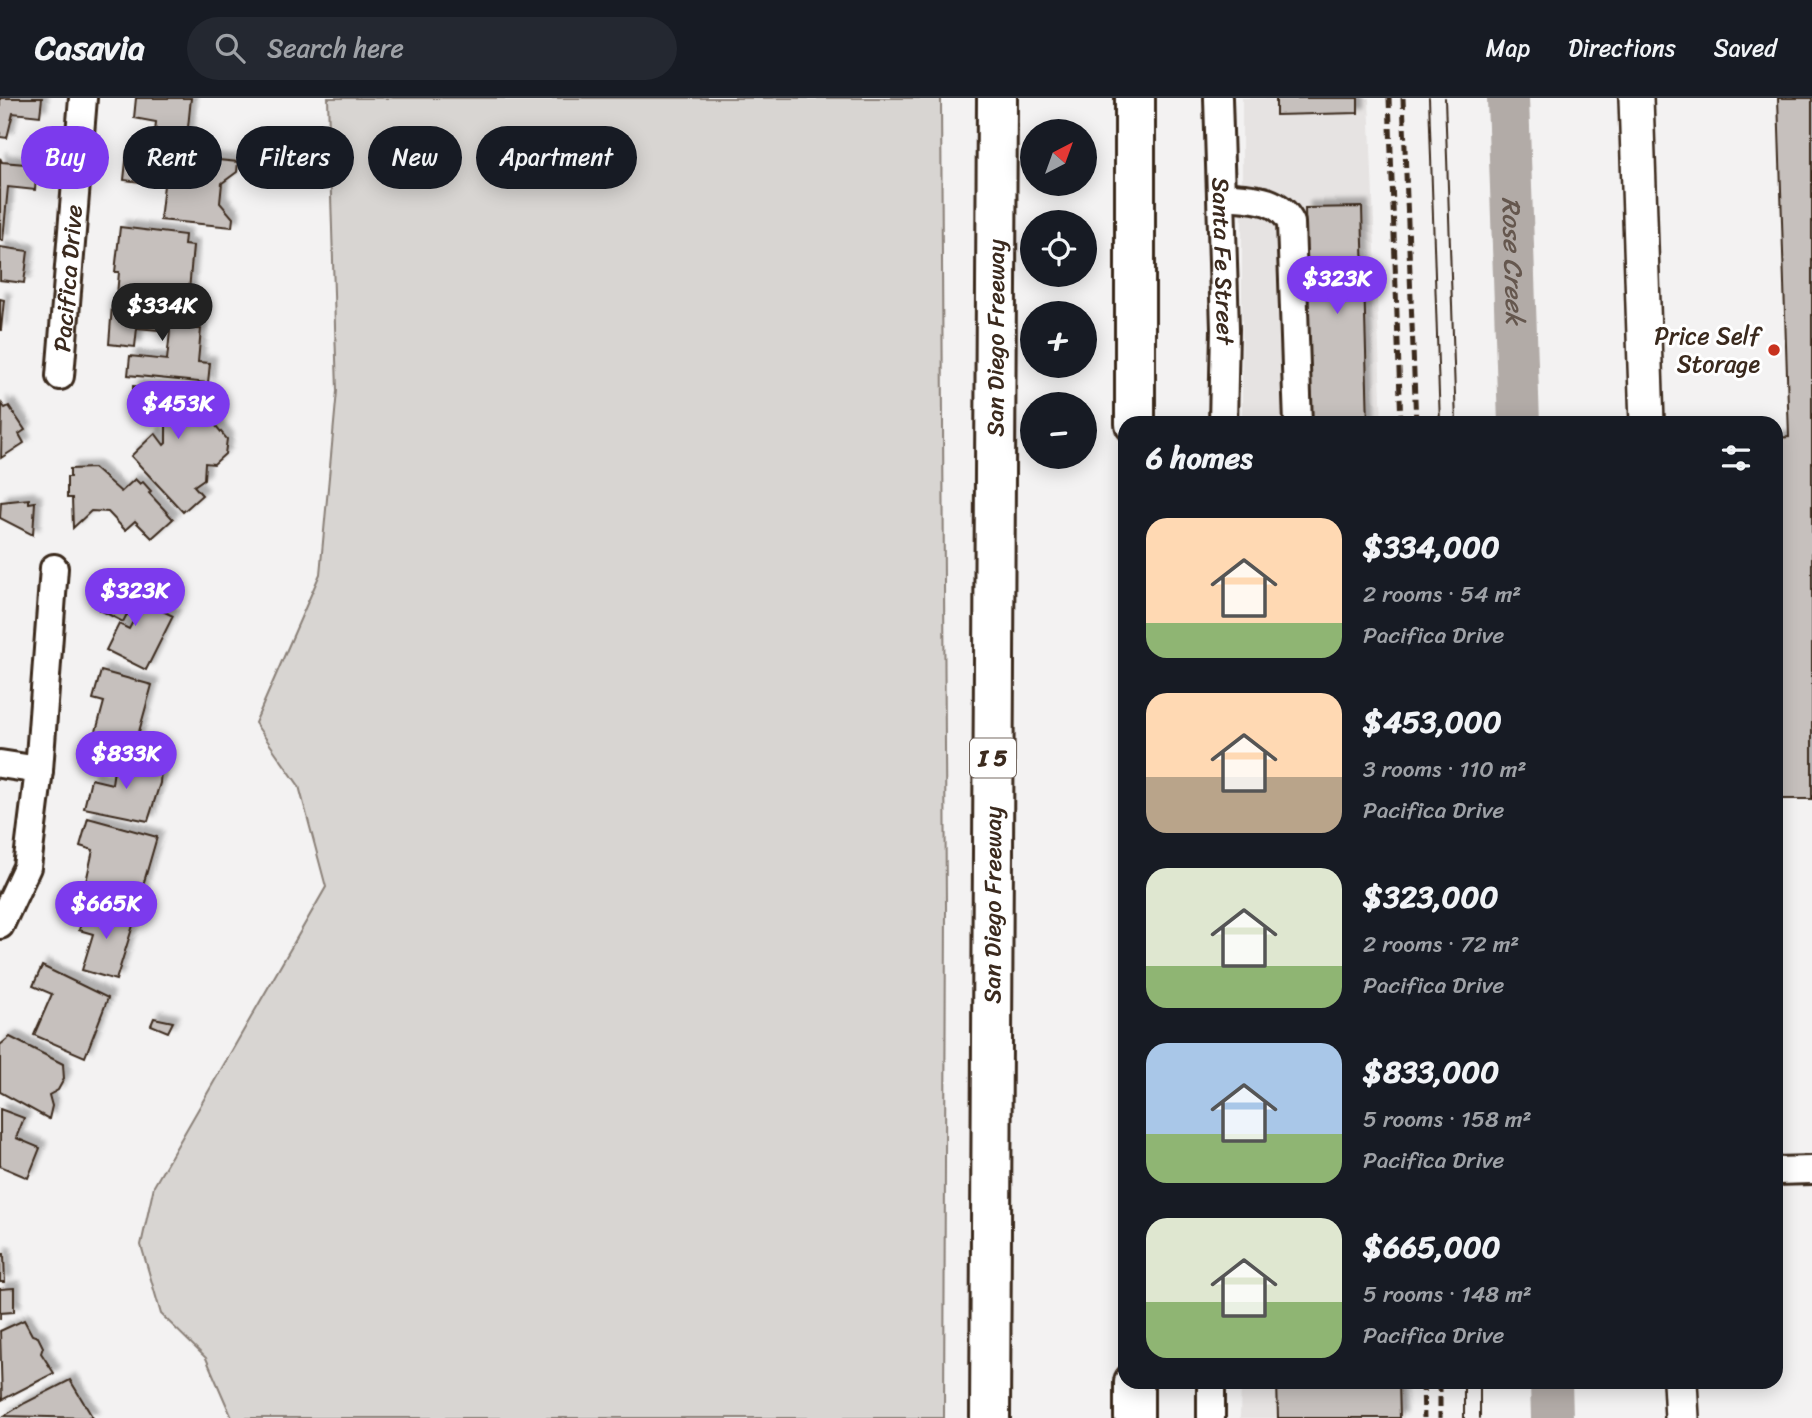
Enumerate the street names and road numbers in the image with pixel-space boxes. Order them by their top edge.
street label: Santa Fe Street [1199,177,1246,346]
street label: Pacifica Drive [41,203,95,354]
street label: San Diego Freeway [974,239,1017,437]
road number: I 5 [970,738,1016,778]
street label: San Diego Freeway [971,806,1014,1004]

